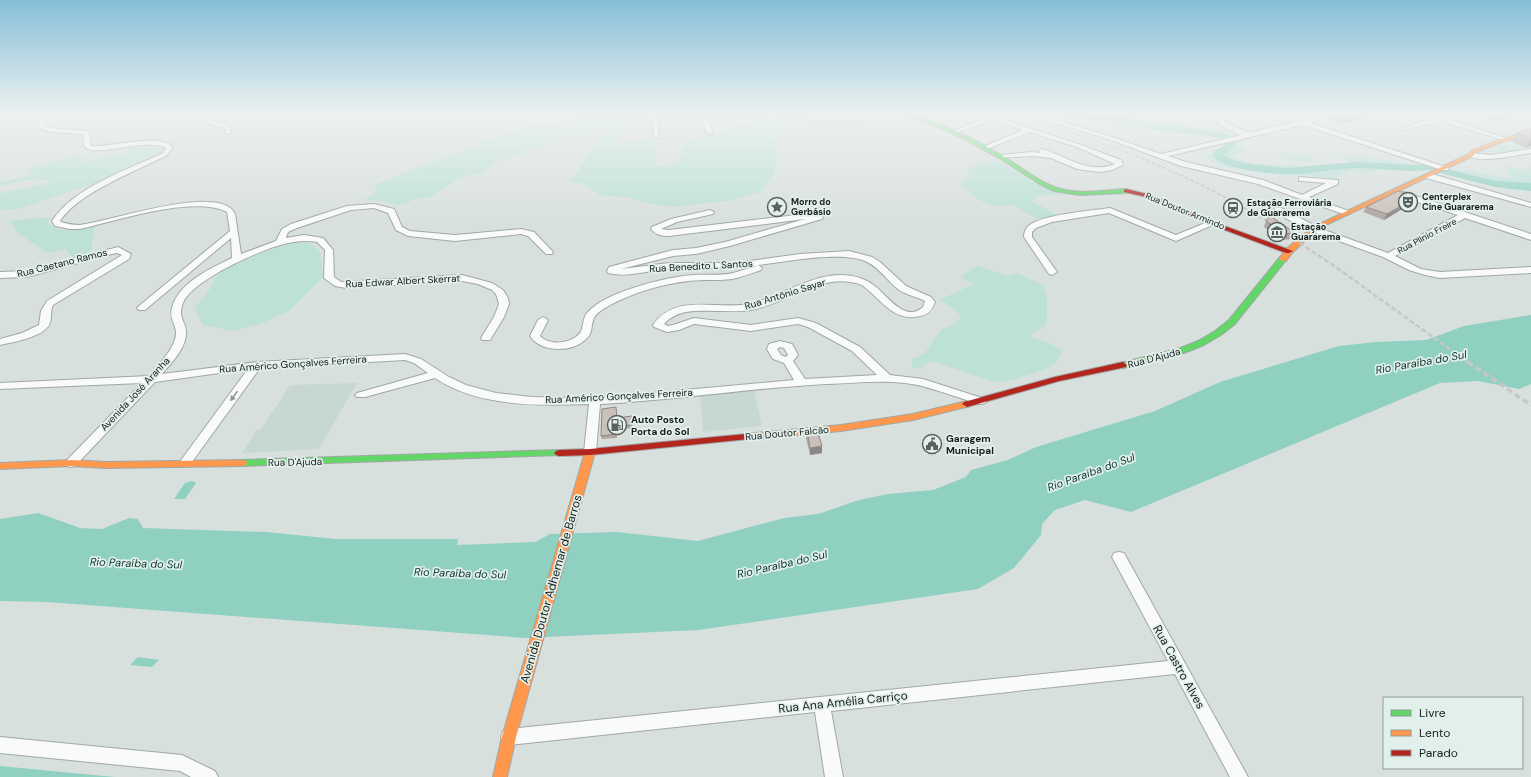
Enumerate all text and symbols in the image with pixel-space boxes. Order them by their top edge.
street label: Rua Doutor Armindo [1144,190,1226,232]
theatre icon: Centerplex Cine Guararema [1397,191,1419,213]
place label: Centerplex Cine Guararema [1422,191,1494,213]
place icon: Morro do Gerbásio [766,196,788,218]
place label: Morro do Gerbásio [791,196,832,218]
station icon: Estação Ferroviária de Guararema [1222,197,1244,219]
place label: Estação Ferroviária de Guararema [1247,197,1331,219]
street label: Rua Plínio Freire [1395,215,1459,257]
museum icon: Estação Guararema [1266,221,1288,243]
place label: Estação Guararema [1291,221,1341,243]
street label: Rua Caetano Ramos [15,245,109,281]
street label: Rua Benedito L Santos [649,257,753,275]
street label: Rua Edwar Albert Skerrat [345,272,461,290]
street label: Rua Antônio Sayar [743,275,827,313]
street label: Rua D'Ajuda [1126,345,1182,371]
water label: Rio Paraíba do Sul [1374,347,1468,377]
street label: Rua Américo Gonçalves Ferreira [219,352,367,376]
street label: Avenida José Aranha [97,354,173,434]
street label: Rua Américo Gonçalves Ferreira [545,386,693,406]
one-way arrow [230,391,238,401]
place label: Auto Posto Porta do Sol [631,413,690,438]
fuel station icon: Auto Posto Porta do Sol [606,414,628,436]
street label: Rua Doutor Falcão [745,423,830,443]
place label: Garagem Municipal [946,432,994,457]
public building icon: Garagem Municipal [921,433,943,455]
water label: Rio Paraíba do Sul [1045,449,1137,494]
street label: Rua D'Ajuda [268,455,322,469]
street label: Avenida Doutor Adhemar de Barros [516,493,586,685]
water label: Rio Paraíba do Sul [736,547,829,581]
water label: Rio Paraíba do Sul [90,554,183,572]
water label: Rio Paraíba do Sul [414,564,507,582]
street label: Rua Castro Alves [1149,622,1209,712]
street label: Rua Ana Amélia Carriço [778,687,908,717]
legend [1383,697,1523,769]
text: Livre [1419,705,1446,721]
text: Lento [1419,725,1450,741]
text: Parado [1419,745,1458,761]

